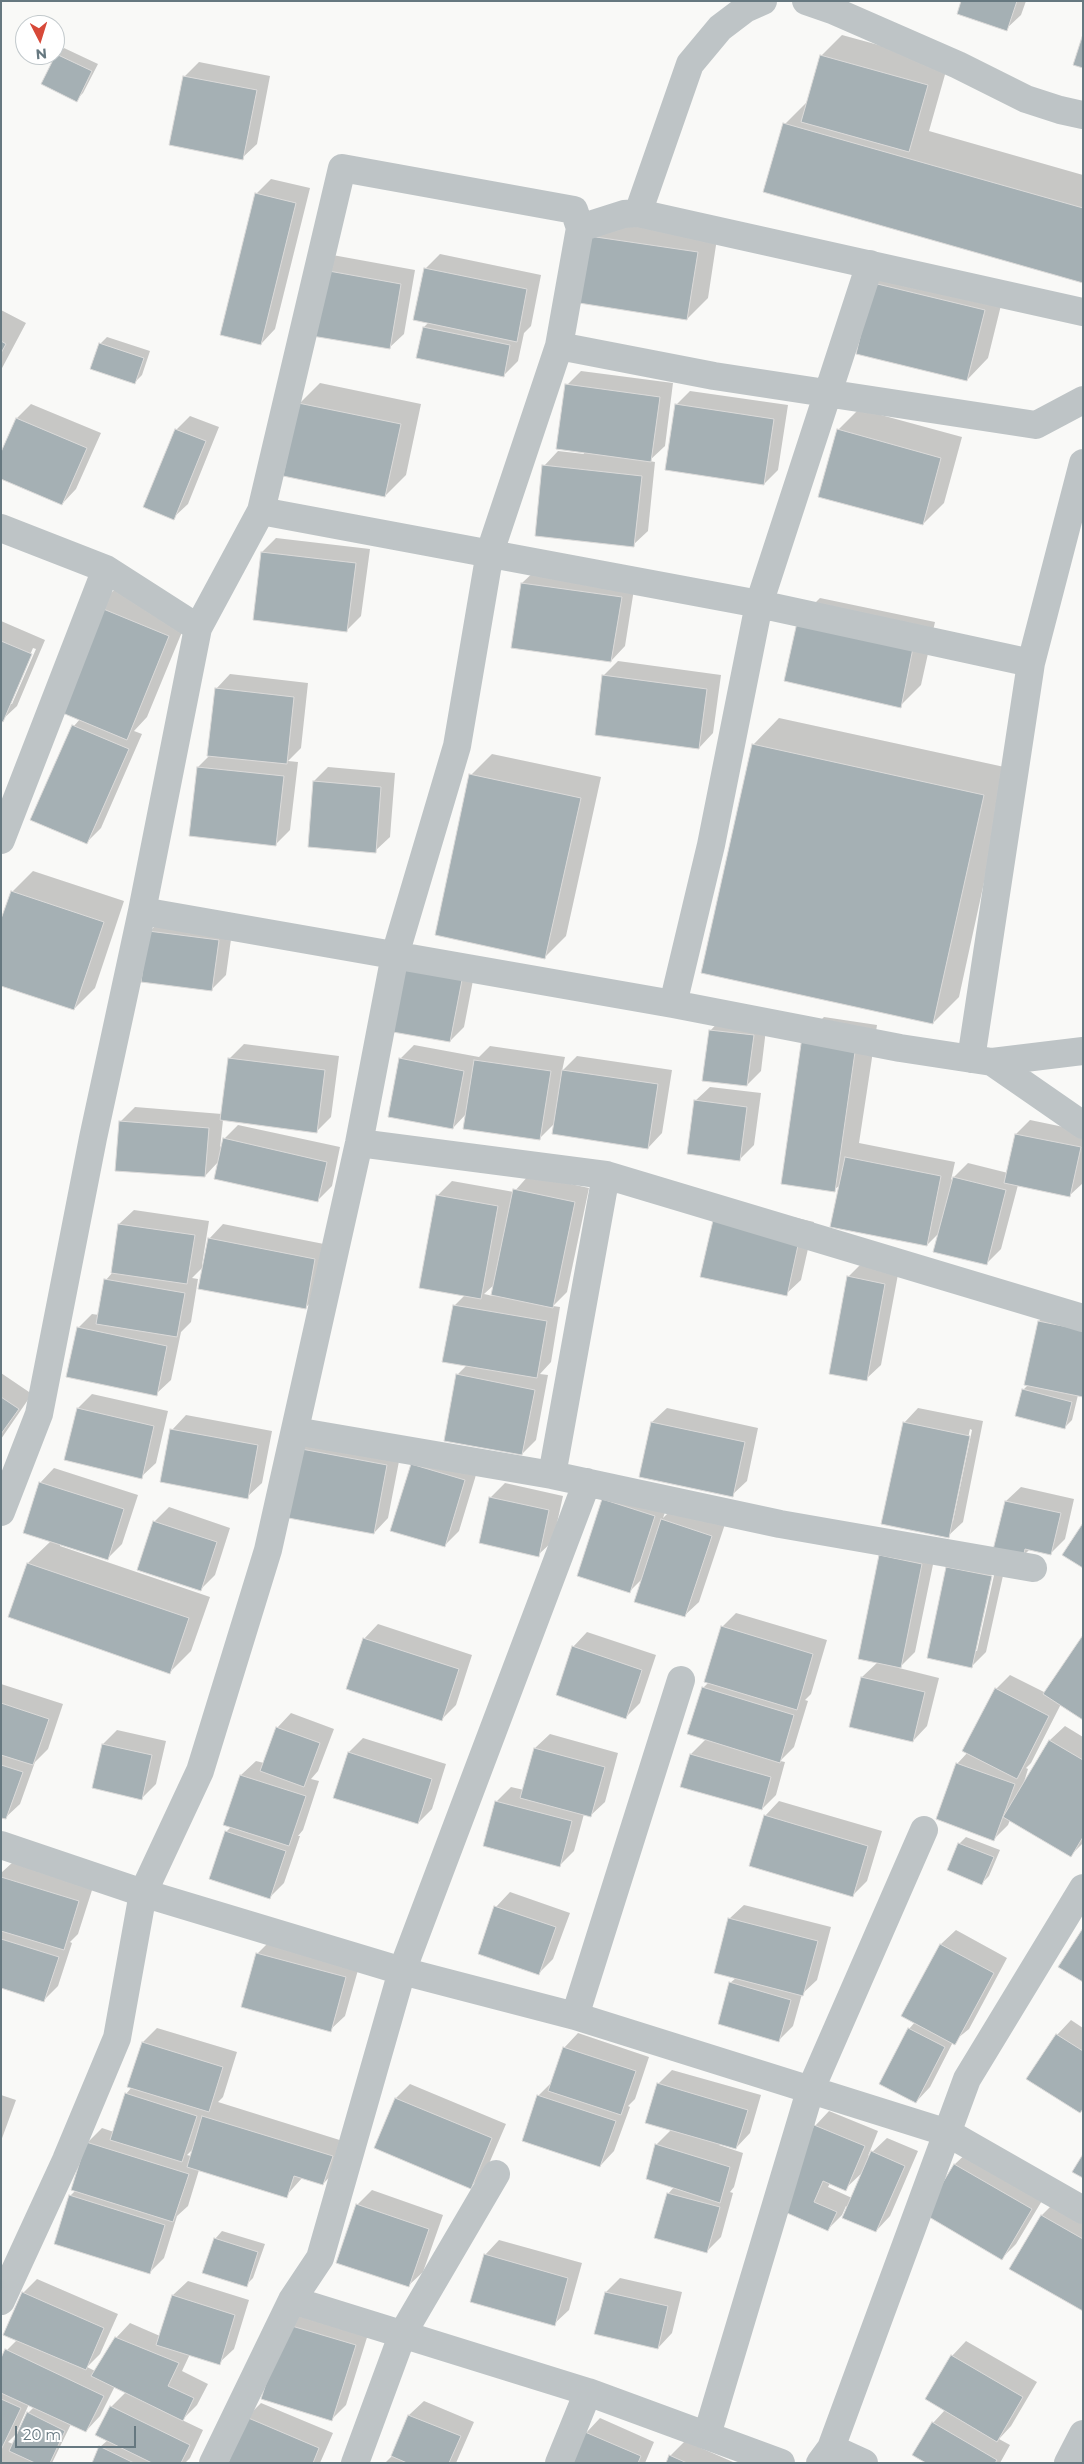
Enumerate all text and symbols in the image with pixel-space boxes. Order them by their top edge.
north arrow [15,15,65,65]
text: N [35,44,48,63]
scale bar [18,2416,139,2448]
text: 20 m [23,2425,61,2444]

